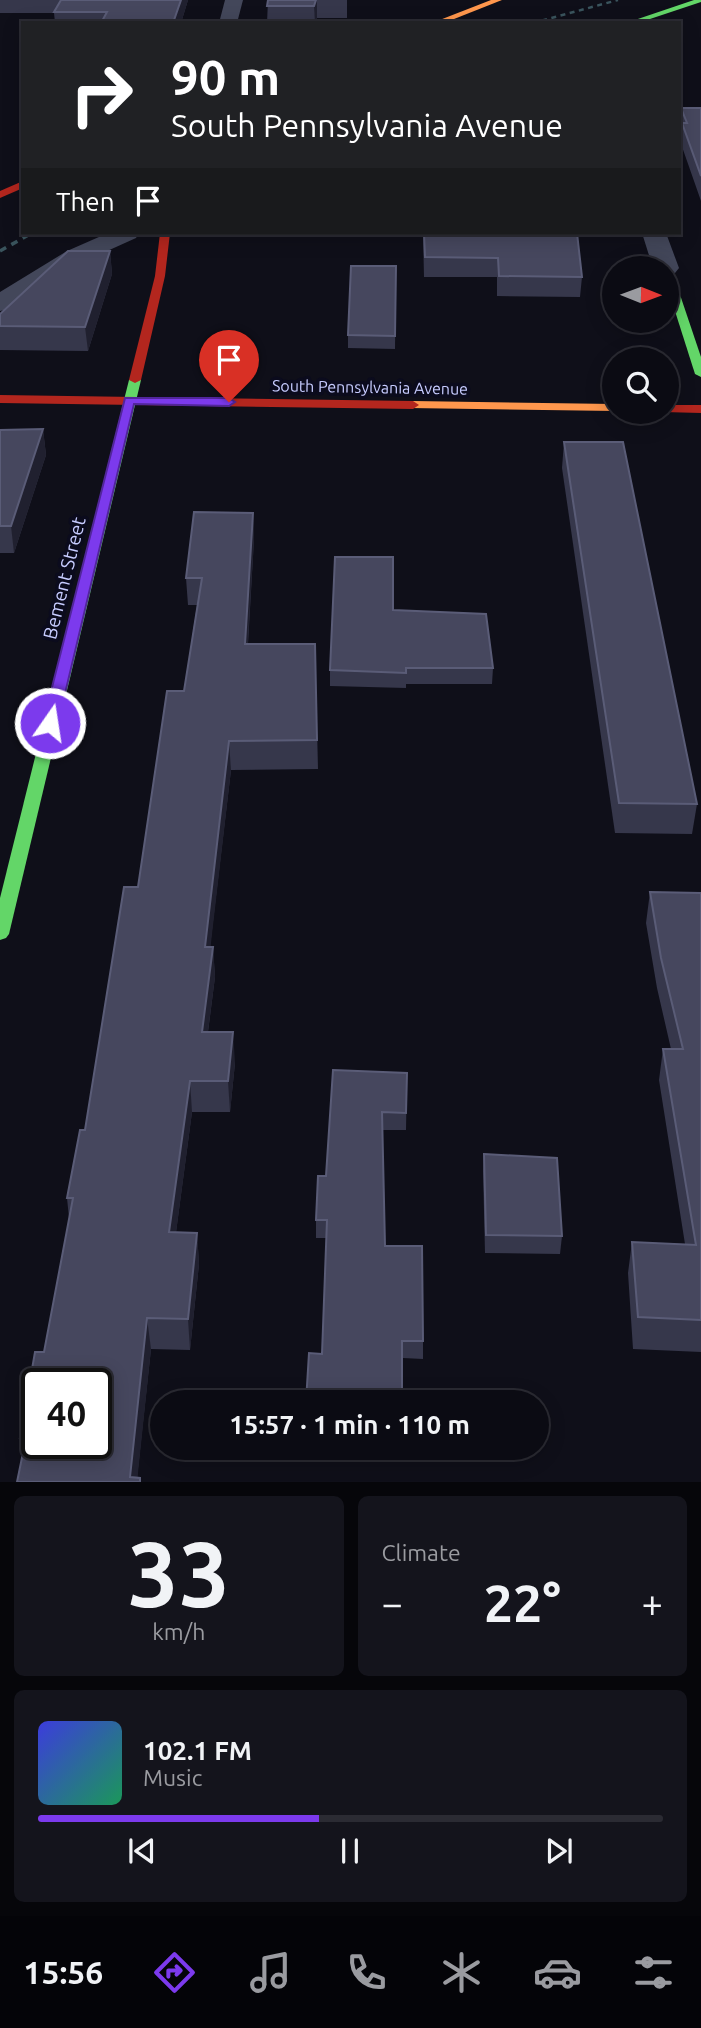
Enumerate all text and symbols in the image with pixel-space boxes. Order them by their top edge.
icon: right [56,49,147,140]
text: 90 m [171,49,280,104]
text: South Pennsylvania Avenue [171,107,563,143]
icon: arrive [129,182,167,220]
text: Then [56,187,115,216]
north arrow [602,256,679,332]
map controls [602,256,679,424]
pin [199,330,259,402]
icon: arrive [210,341,248,379]
button: search [602,347,679,424]
street label: South Pennsylvania Avenue [272,376,468,398]
street label: Bement Street [38,514,90,641]
position arrow [13,686,87,760]
speed limit sign: 40 [21,1368,112,1459]
text: 15:57 · 1 min · 110 m [229,1410,470,1439]
text: 33 [127,1522,230,1624]
text: Climate [382,1540,461,1565]
text: 22° [484,1574,561,1632]
text: − [382,1582,403,1624]
text: + [642,1582,663,1624]
text: km/h [152,1619,205,1644]
text: 102.1 FM [143,1736,252,1765]
text: Music [143,1765,202,1790]
icon: previous [123,1832,161,1870]
icon: pause [331,1832,369,1870]
icon: next [540,1832,578,1870]
icon: directions [150,1948,199,1997]
icon: music [246,1948,295,1997]
icon: phone [342,1948,391,1997]
icon: climate [437,1948,486,1997]
icon: car [533,1948,582,1997]
icon: filters [629,1948,678,1997]
text: 15:56 [23,1954,103,1990]

